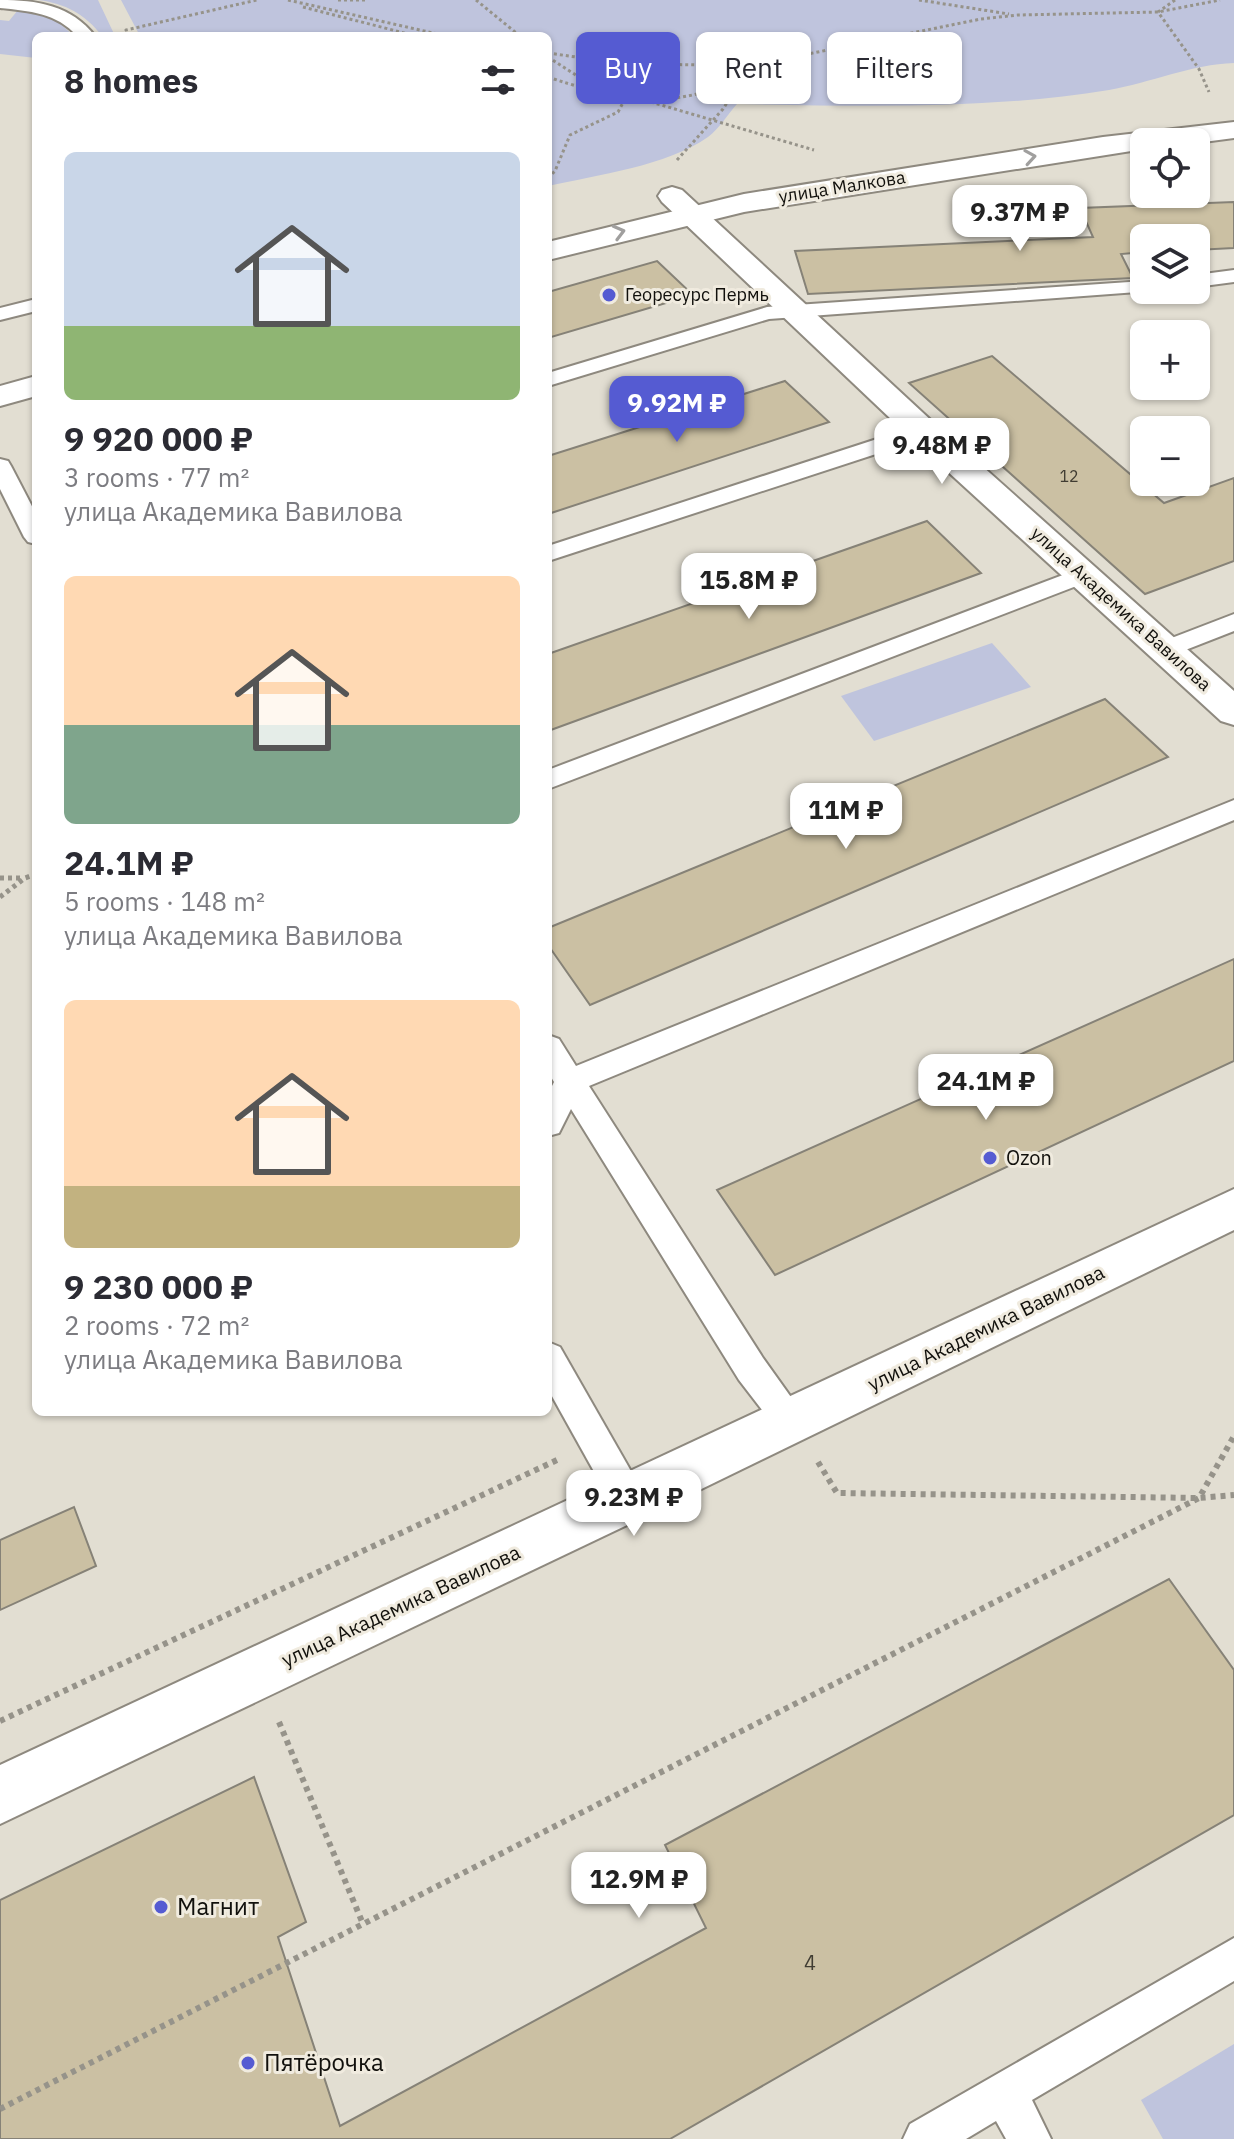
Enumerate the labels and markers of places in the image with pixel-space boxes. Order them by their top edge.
pin: 9.37M ₽ [946,185,1094,253]
place label: Георесурс Пермь [625,283,769,306]
marker: Георесурс Пермь [600,286,618,304]
pin: 9.92M ₽ [603,376,751,444]
pin: 9.48M ₽ [868,418,1016,486]
pin: 15.8M ₽ [675,553,823,621]
pin: 11M ₽ [790,783,902,851]
pin: 24.1M ₽ [912,1054,1060,1122]
place label: Ozon [1006,1144,1052,1171]
marker: Ozon [981,1149,999,1167]
pin: 9.23M ₽ [560,1470,708,1538]
pin: 12.9M ₽ [565,1852,713,1920]
place label: Магнит [177,1890,259,1922]
marker: Магнит [152,1898,170,1916]
place label: Пятёрочка [264,2046,384,2078]
marker: Пятёрочка [239,2054,257,2072]

